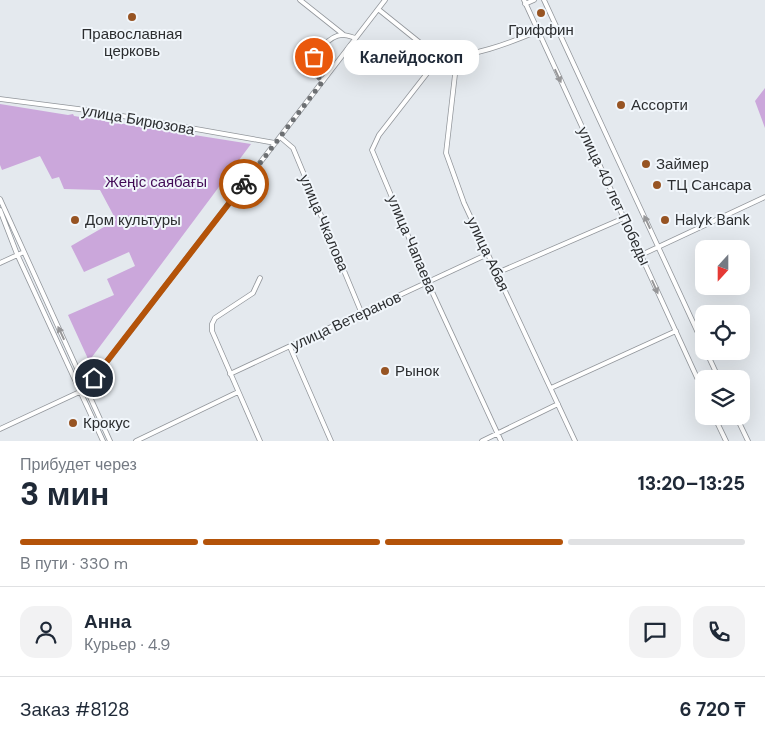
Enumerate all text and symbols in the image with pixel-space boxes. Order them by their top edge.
marker: Гриффин [535,7,547,19]
marker: Православная церковь [126,11,138,23]
place label: Гриффин [508,20,574,40]
place label: Православная церковь [82,24,182,61]
pin [293,36,335,78]
callout: Калейдоскоп [344,40,479,74]
icon: bag [300,43,328,71]
text: Калейдоскоп [360,47,463,68]
one-way arrow [555,69,563,83]
place label: Ассорти [631,95,688,115]
marker: Ассорти [615,99,627,111]
street label: улица Бирюзова [80,100,197,140]
street label: улица 40 лет Победы [573,123,655,269]
place label: Займер [656,154,709,174]
marker: Займер [640,158,652,170]
courier [219,159,269,209]
icon: bike [230,170,258,198]
street label: улица Чкалова [295,171,354,275]
park label: Жеңіс саябағы [105,172,207,192]
place label: ТЦ Сансара [667,175,752,195]
marker: ТЦ Сансара [651,179,663,191]
street label: улица Чапаева [382,192,442,297]
place label: Дом культуры [85,210,181,230]
place label: Halyk Bank [675,210,750,230]
marker: Дом культуры [69,214,81,226]
street label: улица Абая [462,214,514,294]
marker: Halyk Bank [659,214,671,226]
one-way arrow [642,215,650,229]
north arrow [695,240,750,295]
map controls [695,240,750,425]
one-way arrow [652,280,660,294]
street label: улица Ветеранов [288,287,404,355]
button: locate [695,305,750,360]
one-way arrow [56,326,64,340]
pin [73,357,115,399]
place label: Рынок [395,361,439,381]
icon: home [80,364,108,392]
marker: Рынок [379,365,391,377]
button: layers [695,370,750,425]
place label: Крокус [83,413,130,433]
marker: Крокус [67,417,79,429]
text: Прибудет через [20,454,137,475]
text: 13:20–13:25 [638,471,745,496]
text: 3 мин [20,473,109,515]
text: В пути · 330 m [20,553,128,574]
button: person [20,606,72,658]
button: chat [629,606,681,658]
button: phone [693,606,745,658]
text: Анна [84,609,131,634]
text: Курьер · 4.9 [84,634,170,655]
text: Заказ #8128 [20,697,129,722]
text: 6 720 ₸ [679,697,745,722]

